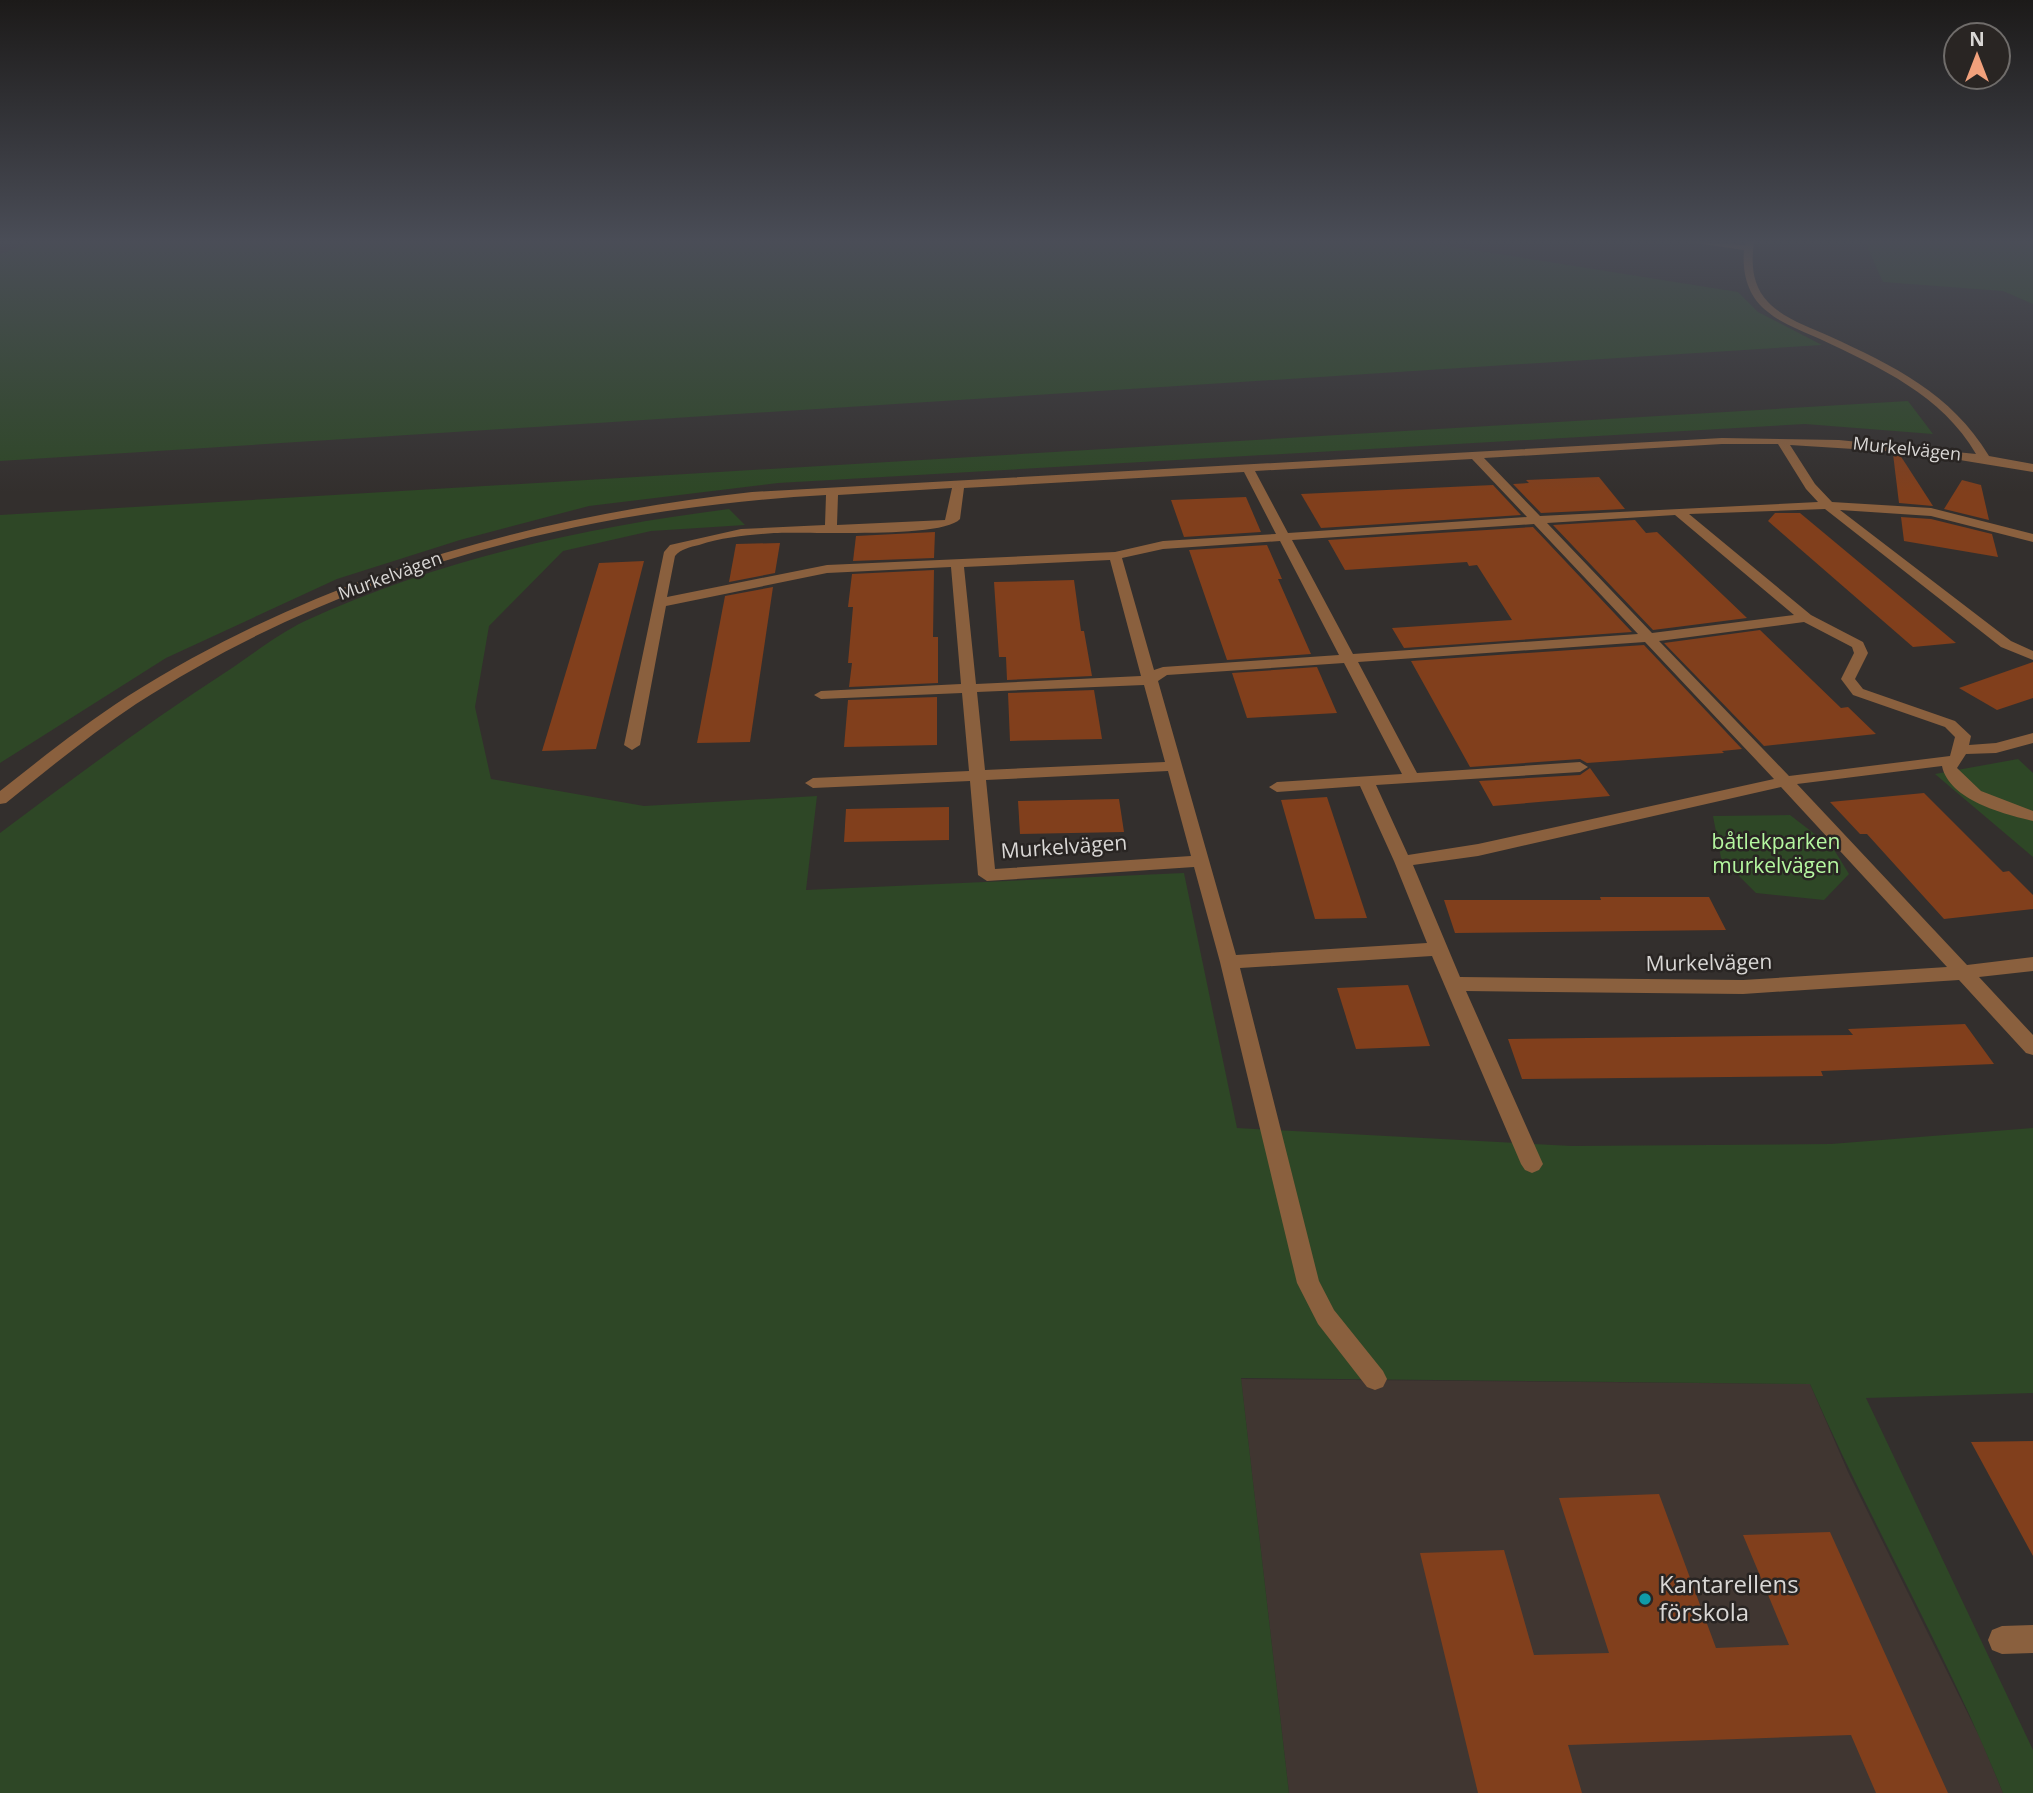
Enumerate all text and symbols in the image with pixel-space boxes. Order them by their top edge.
north arrow [1942,21,2012,91]
text: N [1969,26,1985,52]
street label: Murkelvägen [1852,430,1962,466]
street label: Murkelvägen [335,545,445,605]
park label: båtlekparken murkelvägen [1712,827,1840,879]
street label: Murkelvägen [1000,828,1128,864]
street label: Murkelvägen [1645,947,1773,977]
place label: Kantarellens förskola [1659,1567,1799,1628]
marker: Kantarellens förskola [1637,1591,1653,1607]

